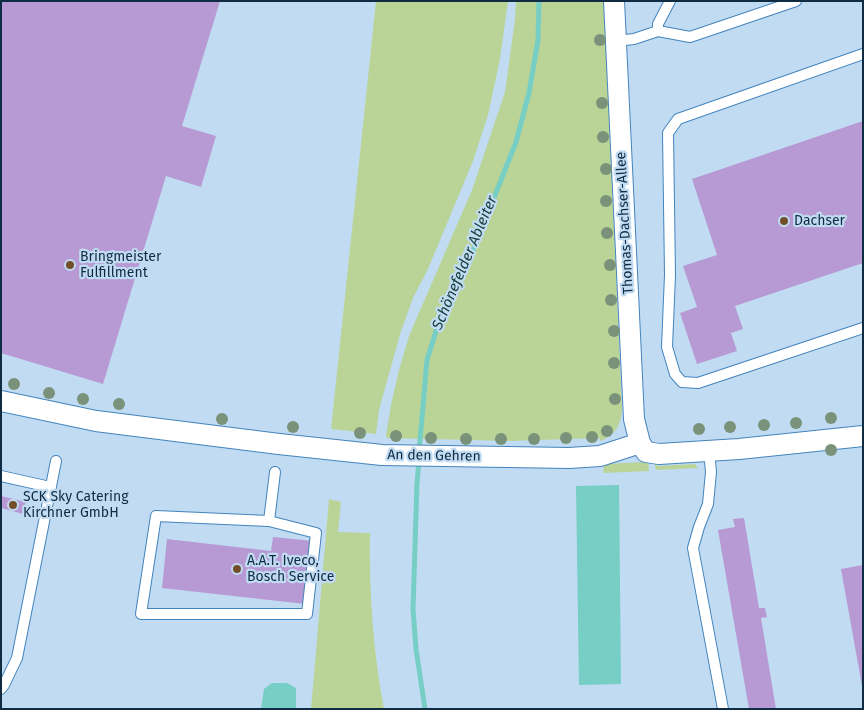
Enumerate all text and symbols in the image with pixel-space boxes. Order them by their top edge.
street label: Thomas-Dachser-Allee [613,151,637,295]
water label: Schönefelder Ableiter [429,193,501,333]
place label: Dachser [794,213,845,229]
marker: Dachser [778,215,790,227]
place label: Bringmeister Fulfillment [80,249,161,282]
marker: Bringmeister Fulfillment [64,259,76,271]
street label: An den Gehren [387,447,481,465]
place label: SCK Sky Catering Kirchner GmbH [23,489,128,522]
marker: SCK Sky Catering Kirchner GmbH [7,499,19,511]
place label: A.A.T. Iveco, Bosch Service [247,553,334,586]
marker: A.A.T. Iveco, Bosch Service [231,563,243,575]

